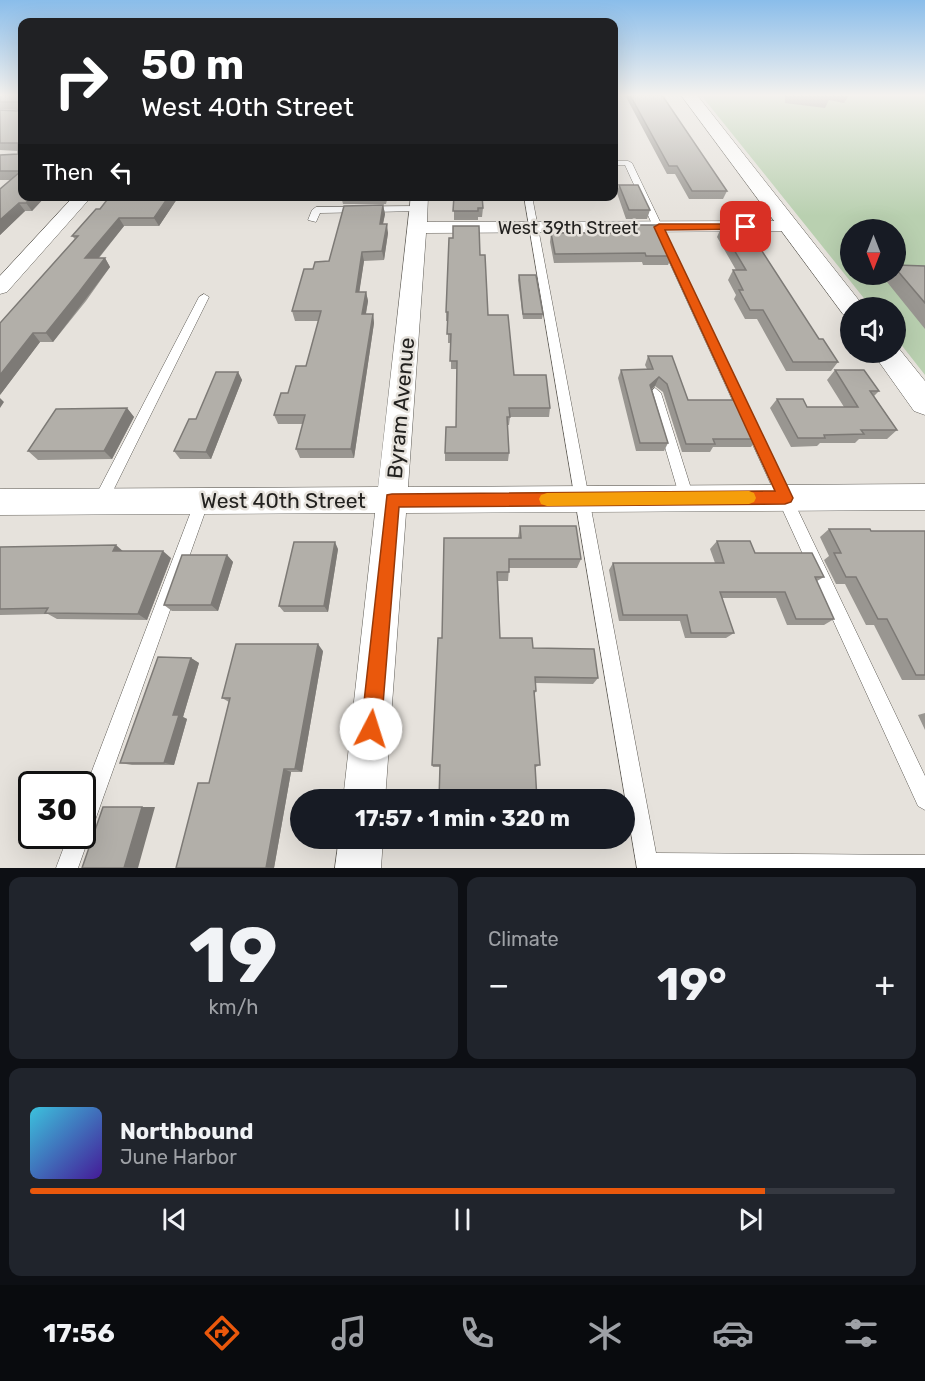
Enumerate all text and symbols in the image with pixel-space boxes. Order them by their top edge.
text: 50 m [141,40,244,90]
icon: right [42,42,120,120]
text: West 40th Street [141,91,354,123]
icon: left [105,156,138,189]
text: Then [42,159,93,186]
pin [720,201,771,252]
icon: arrive [729,210,762,243]
street label: West 39th Street [498,217,638,239]
north arrow [840,219,906,285]
map controls [840,219,906,363]
button: sound [840,297,906,363]
street label: Byram Avenue [382,336,419,480]
street label: West 40th Street [200,488,366,513]
position arrow [339,697,403,761]
speed limit sign: 30 [18,771,96,849]
text: 17:57 · 1 min · 320 m [355,805,570,832]
text: 19 [189,909,278,1002]
text: Climate [488,927,559,951]
text: 19° [657,958,727,1011]
text: − [488,965,509,1004]
text: + [874,965,895,1004]
text: km/h [209,995,258,1019]
text: Northbound [120,1118,253,1145]
text: June Harbor [120,1145,237,1169]
icon: previous [158,1203,191,1236]
icon: pause [446,1203,479,1236]
icon: next [734,1203,767,1236]
icon: directions [201,1312,243,1354]
icon: music [328,1312,370,1354]
icon: phone [456,1312,498,1354]
icon: climate [584,1312,626,1354]
icon: car [712,1312,754,1354]
icon: filters [840,1312,882,1354]
text: 17:56 [43,1317,115,1349]

